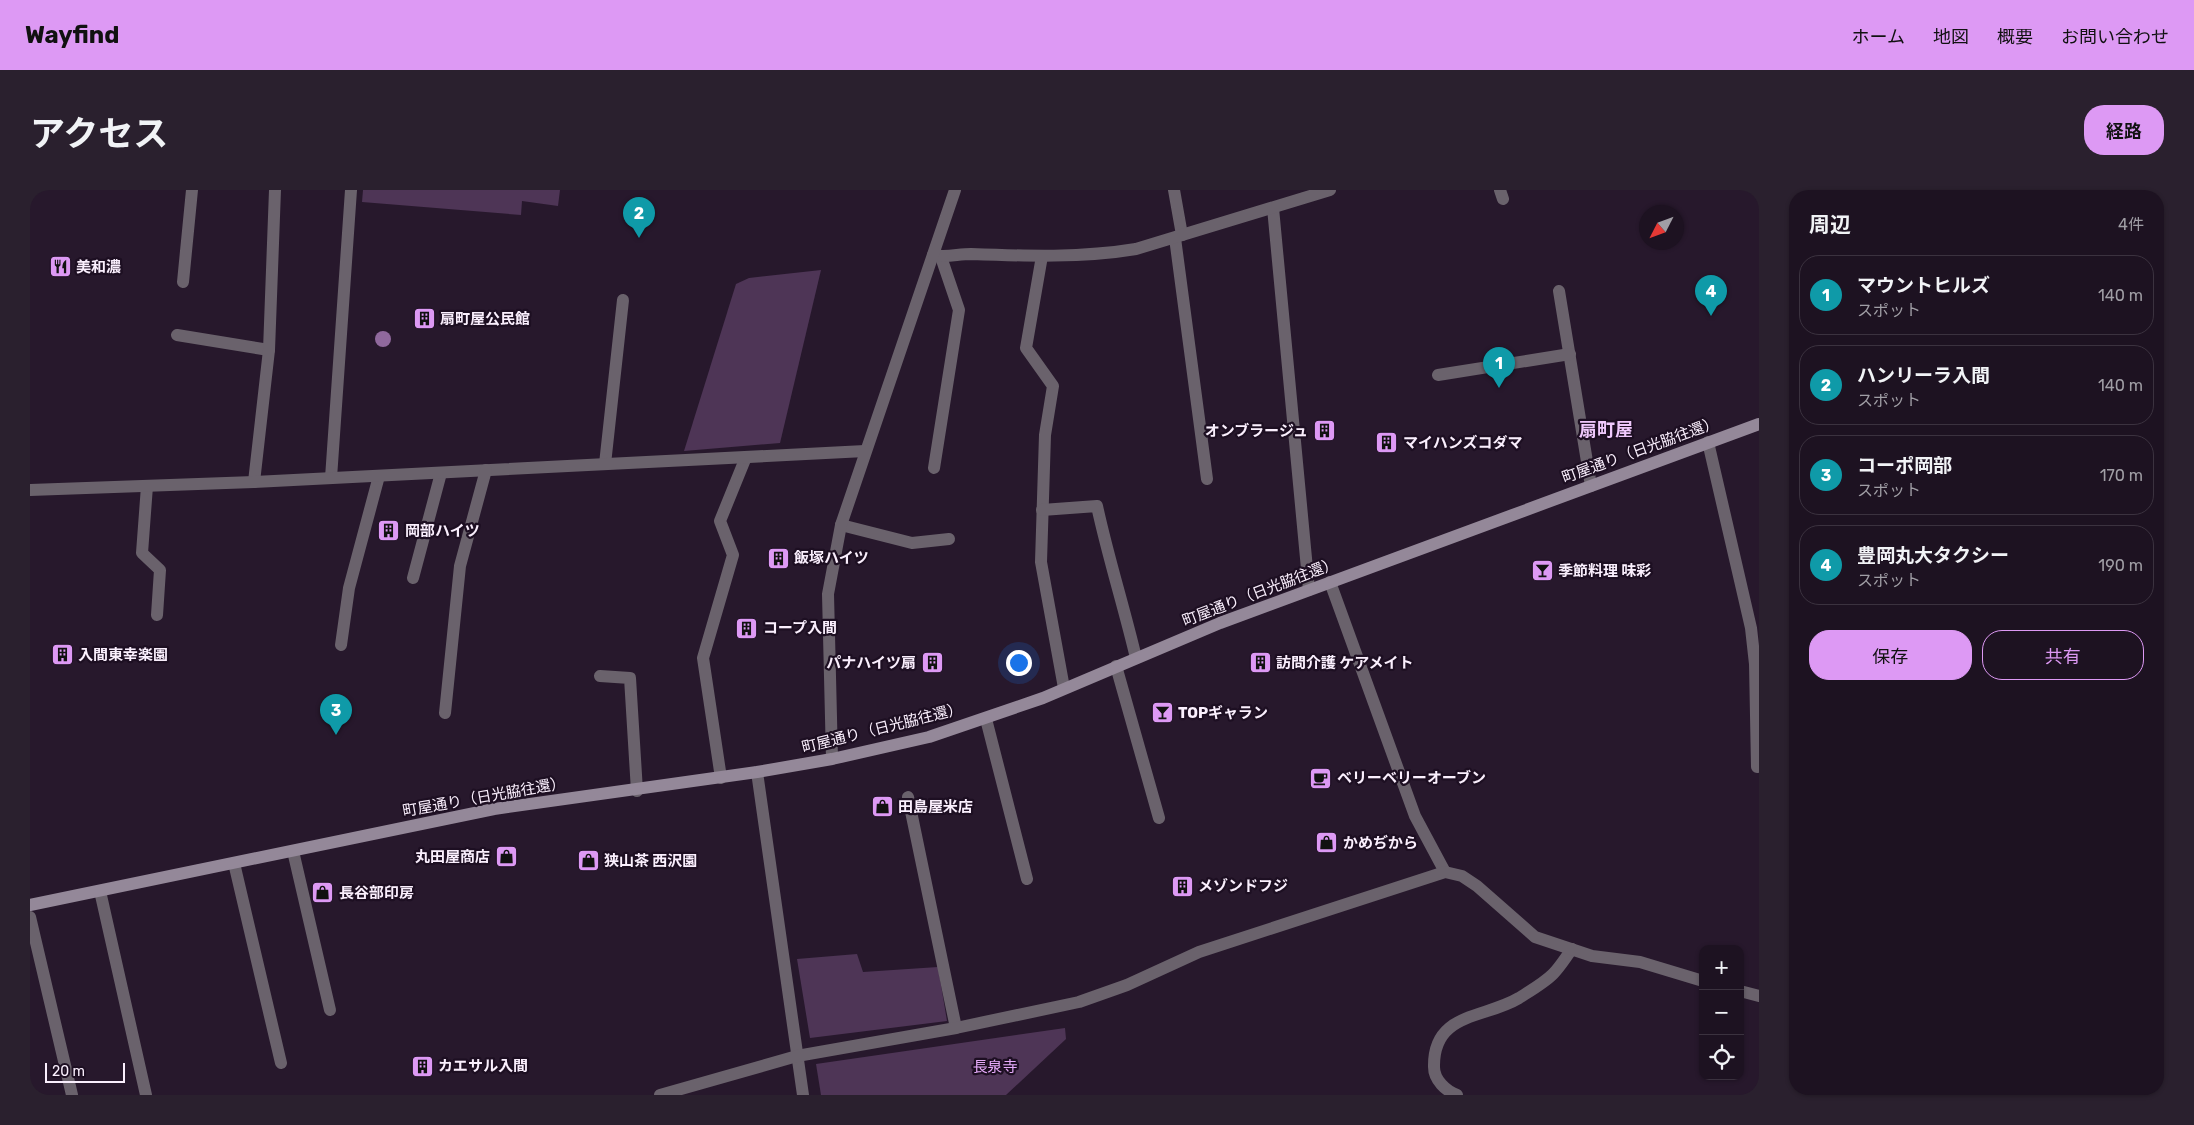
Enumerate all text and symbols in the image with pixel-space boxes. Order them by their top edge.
text: Wayfind [25,21,119,49]
text: ホーム [1852,26,1905,48]
text: 地図 [1933,26,1969,48]
text: 概要 [1997,26,2033,48]
text: お問い合わせ [2061,26,2169,48]
button: 経路 [2084,105,2164,155]
text: アクセス [30,113,168,155]
pin: 2 [623,197,655,238]
north arrow [1639,205,1684,250]
text: 周辺 [1809,212,1851,237]
text: 4件 [2118,215,2144,234]
restaurant icon: 美和濃 [48,255,72,279]
place label: 美和濃 [76,258,121,276]
text: マウントヒルズ [1857,274,1990,297]
pin: 4 [1695,275,1727,316]
text: 1 [1822,286,1830,305]
text: 140 m [2098,286,2143,305]
text: スポット [1857,301,1921,320]
building icon: 扇町屋公民館 [412,307,436,331]
place label: 扇町屋公民館 [440,310,530,328]
pin: 1 [1483,347,1515,388]
text: ハンリーラ入間 [1857,364,1990,387]
text: 2 [1821,376,1831,395]
text: 140 m [2098,376,2143,395]
text: スポット [1857,391,1921,410]
street label: 町屋通り（日光脇往還） [1559,413,1721,487]
building icon: オンブラージュ [1312,419,1336,443]
district label: 扇町屋 [1579,419,1633,441]
place label: オンブラージュ [1205,422,1308,440]
building icon: マイハンズコダマ [1375,431,1399,455]
place label: マイハンズコダマ [1403,434,1522,452]
text: コーポ岡部 [1857,454,1952,477]
text: 3 [1821,466,1831,485]
text: 170 m [2100,466,2143,485]
text: スポット [1857,481,1921,500]
building icon: 岡部ハイツ [377,519,401,543]
place label: 岡部ハイツ [405,522,480,540]
text: 豊岡丸大タクシー [1857,544,2009,567]
building icon: 飯塚ハイツ [766,546,790,570]
place label: 飯塚ハイツ [794,549,869,567]
street label: 町屋通り（日光脇往還） [1180,554,1340,630]
text: 4 [1821,556,1831,575]
text: 190 m [2098,556,2143,575]
bar icon: 季節料理 味彩 [1530,559,1554,583]
place label: 季節料理 味彩 [1558,562,1651,580]
text: スポット [1857,571,1921,590]
building icon: コープ入間 [735,616,759,640]
place label: コープ入間 [763,619,837,637]
button: 保存 [1809,630,1972,680]
button: 共有 [1982,630,2144,680]
building icon: 入間東幸楽園 [50,643,74,667]
place label: 入間東幸楽園 [78,646,168,664]
your location [1006,650,1032,676]
building icon: パナハイツ扇 [920,651,944,675]
building icon: 訪問介護 ケアメイト [1248,651,1272,675]
place label: パナハイツ扇 [826,654,916,672]
place label: 訪問介護 ケアメイト [1276,654,1413,672]
pin: 3 [320,694,352,735]
street label: 町屋通り（日光脇往還） [800,699,964,757]
bar icon: TOPギャラン [1150,701,1174,725]
place label: TOPギャラン [1178,704,1268,722]
cafe icon: ベリーベリーオーブン [1309,766,1333,790]
place label: ベリーベリーオーブン [1337,769,1486,787]
street label: 町屋通り（日光脇往還） [401,774,567,820]
shop icon: 田島屋米店 [870,795,894,819]
place label: 田島屋米店 [898,798,973,816]
shop icon: かめぢから [1315,831,1339,855]
place label: かめぢから [1343,834,1418,852]
shop icon: 丸田屋商店 [494,845,518,869]
place label: 丸田屋商店 [415,848,490,866]
shop icon: 狭山茶 西沢園 [576,849,600,873]
place label: 狭山茶 西沢園 [604,852,697,870]
building icon: メゾンドフジ [1170,874,1194,898]
place label: メゾンドフジ [1198,877,1288,895]
shop icon: 長谷部印房 [311,881,335,905]
place label: 長谷部印房 [339,884,414,902]
map controls [1699,945,1744,1080]
button: + [1699,945,1744,990]
button: − [1699,990,1744,1035]
button: locate [1699,1035,1744,1080]
building icon: カエサル入間 [410,1054,434,1078]
place label: カエサル入間 [438,1057,528,1075]
park label: 長泉寺 [972,1058,1018,1076]
scale bar [45,1060,125,1083]
text: 20 m [52,1063,85,1080]

